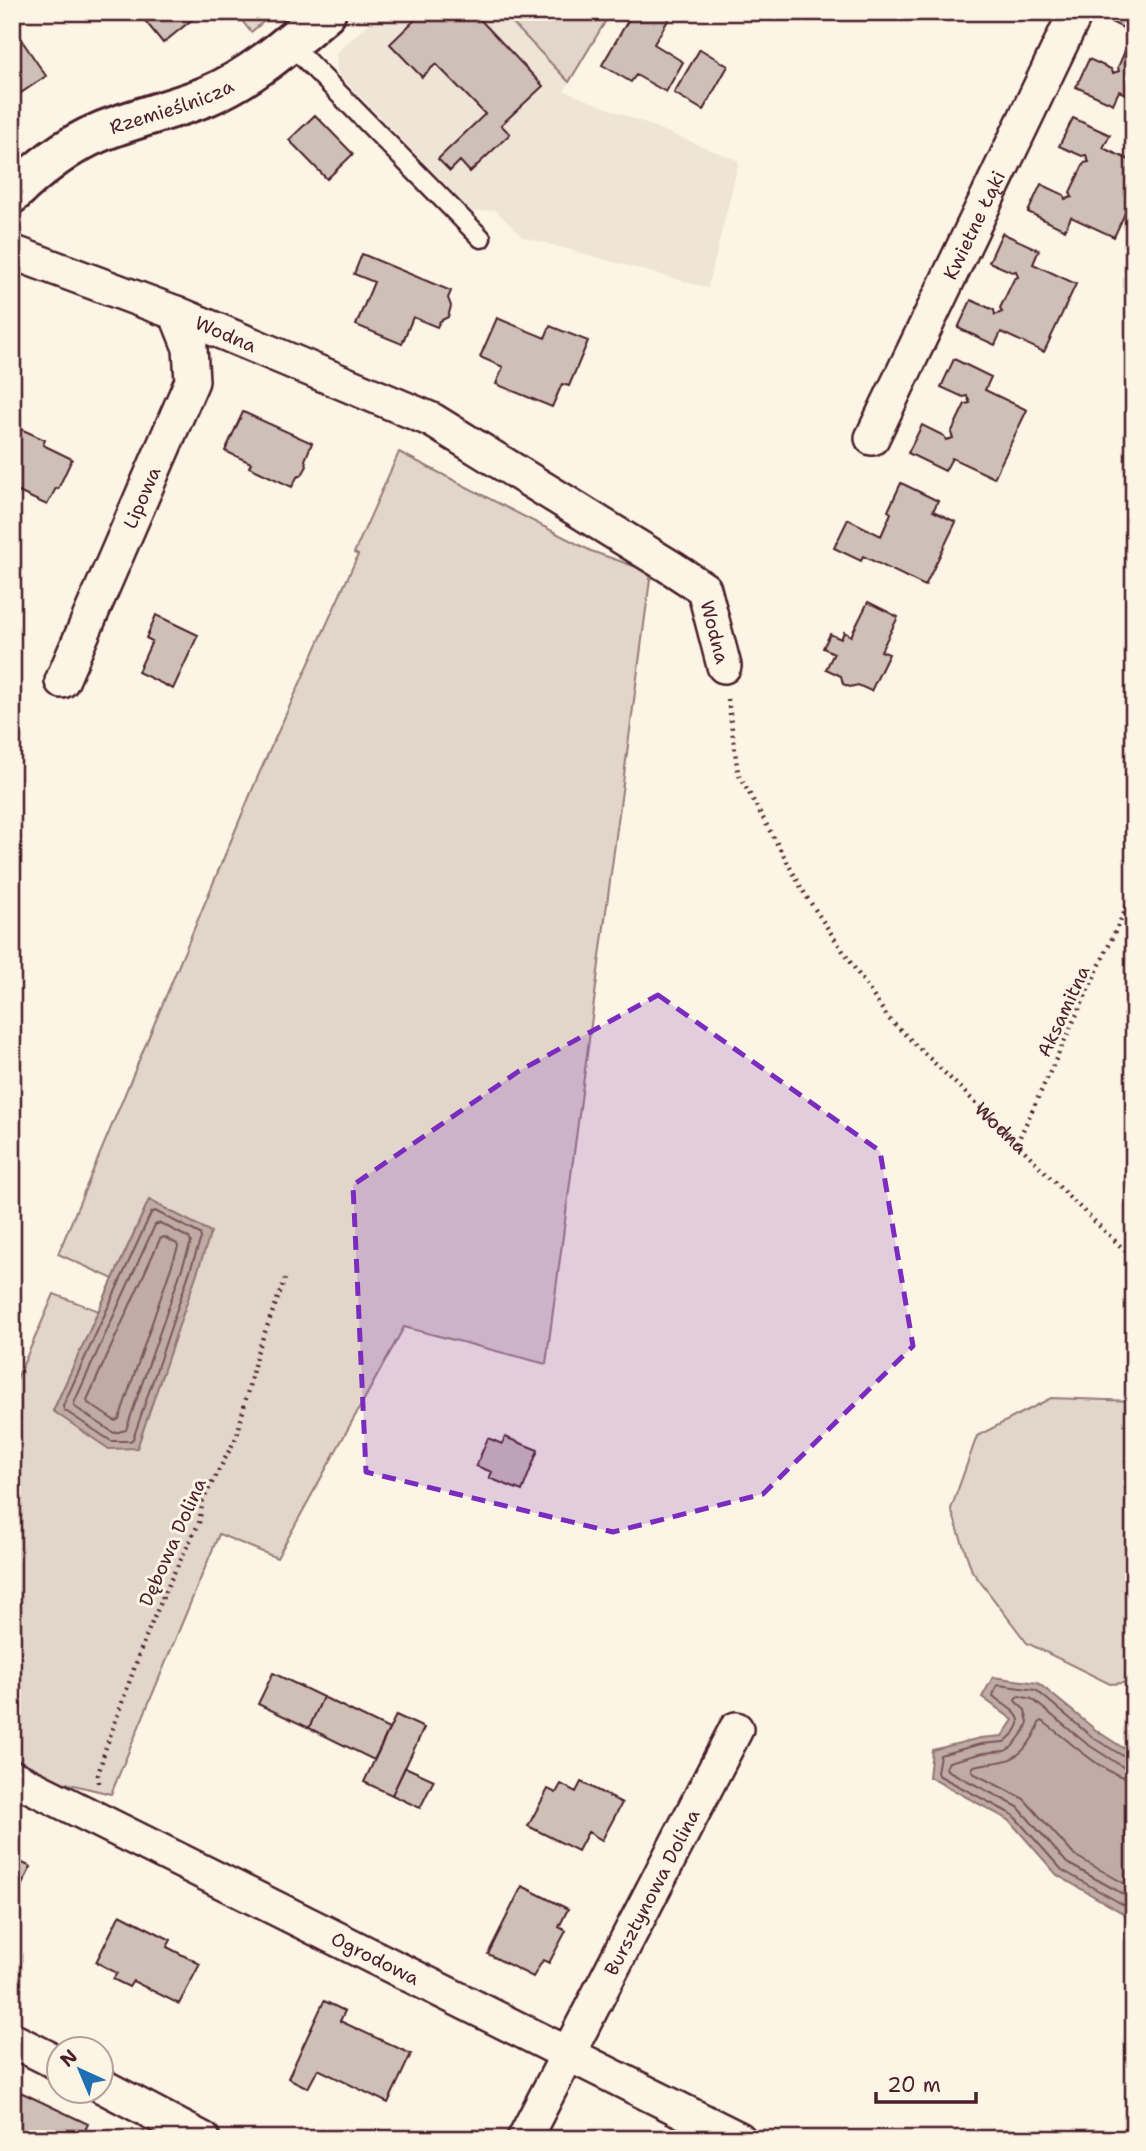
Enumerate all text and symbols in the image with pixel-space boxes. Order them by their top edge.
street label: Rzemieślnicza [106,73,238,140]
street label: Kwietne Łąki [938,167,1011,284]
street label: Wodna [191,310,260,358]
street label: Lipowa [118,463,166,533]
street label: Wodna [694,598,735,667]
street label: Aksamitna [1031,961,1096,1061]
street label: Wodna [969,1097,1033,1160]
street label: Dębowa Dolina [133,1474,212,1610]
street label: Bursztynowa Dolina [599,1805,706,1980]
street label: Ogrodowa [327,1926,424,1991]
north arrow [46,2036,116,2106]
text: N [54,2044,83,2072]
scale bar [876,2060,976,2104]
text: 20 m [887,2071,941,2099]

